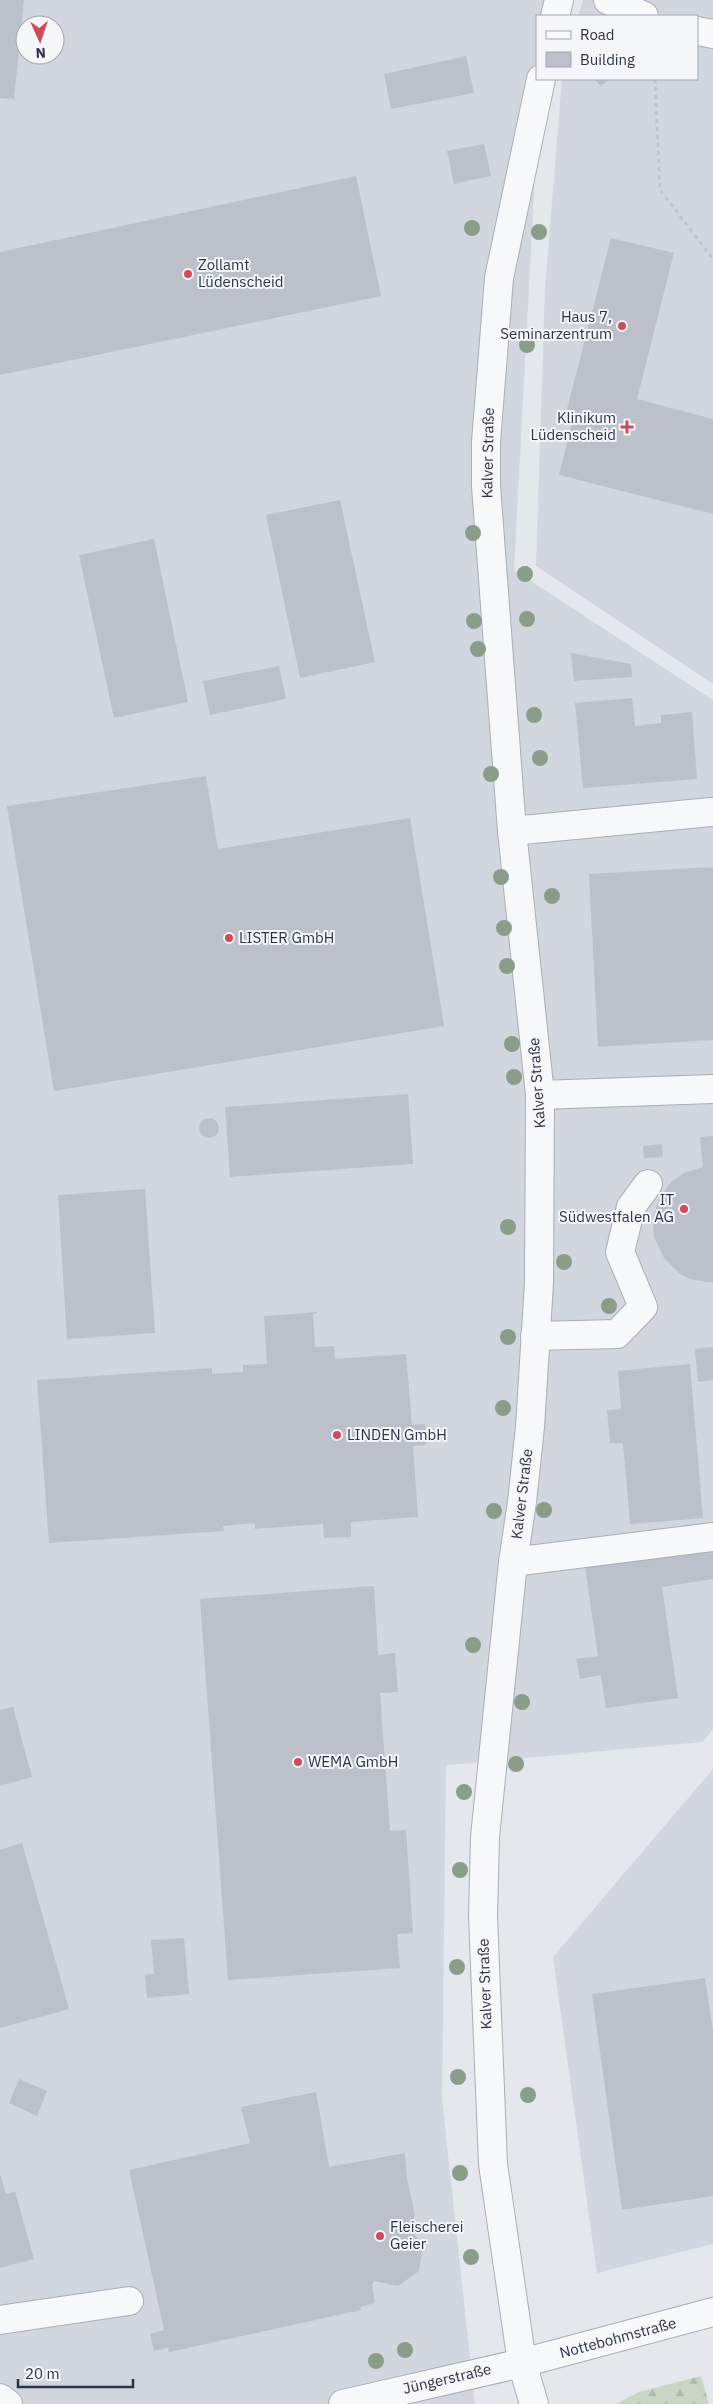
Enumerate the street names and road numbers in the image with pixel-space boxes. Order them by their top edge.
street label: Kalver Straße [477,407,498,499]
street label: Kalver Straße [524,1037,549,1129]
street label: Kalver Straße [507,1448,536,1540]
street label: Kalver Straße [473,1938,496,2030]
street label: Nottebohmstraße [557,2313,678,2362]
street label: Jüngerstraße [401,2359,493,2398]

